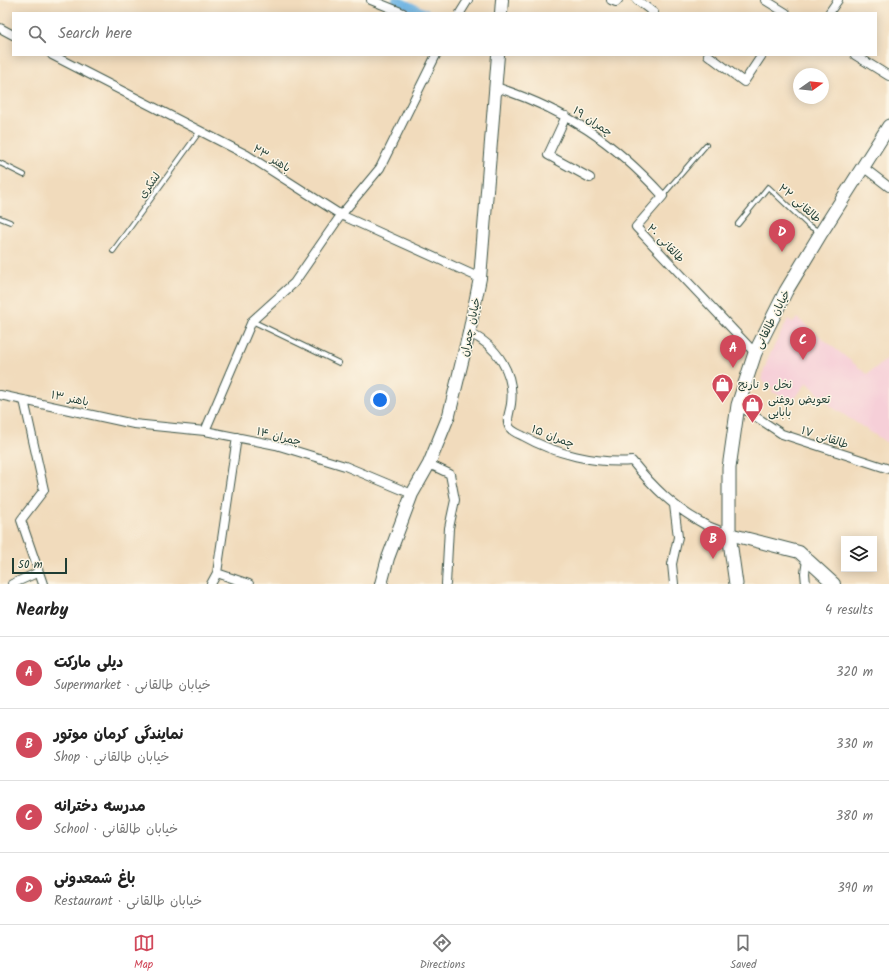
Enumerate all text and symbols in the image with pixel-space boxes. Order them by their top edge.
search box [12,12,877,56]
text: Search here [58,22,132,46]
icon: search [26,23,48,45]
north arrow [793,68,829,104]
street label: چمران ۱۹ [569,102,616,141]
street label: باهنر ۲۳ [249,140,294,177]
street label: لشکری [134,169,166,203]
street label: طالقانی ۲۲ [774,180,825,228]
pin: D [769,219,795,252]
street label: طالقانی ۲۰ [642,220,688,267]
street label: خیابان طالقانی [750,287,796,352]
street label: خیابان چمران [456,296,486,359]
pin: C [790,327,816,360]
pin: A [720,335,746,368]
shop icon: نخل و نارنج [709,371,735,404]
place label: نخل و نارنج [738,376,792,394]
street label: باهنر ۱۳ [49,386,90,412]
your location [370,390,390,410]
place label: تعویض روغنی بابایی [768,391,831,422]
shop icon: تعویض روغنی بابایی [739,392,765,425]
street label: چمران ۱۵ [529,421,577,453]
street label: طالقانی ۱۷ [799,422,851,454]
street label: چمران ۱۴ [255,423,303,451]
pin: B [700,526,726,559]
map controls [841,536,877,572]
button: layers [841,536,877,572]
scale bar [12,556,67,575]
text: 50 m [18,556,43,574]
text: Nearby [16,597,68,624]
text: 4 results [825,600,873,621]
text: دیلی مارکت [54,651,123,675]
text: A [25,662,33,683]
text: 320 m [836,662,873,683]
text: Supermarket · خیابان طالقانی [54,675,211,696]
text: نمایندگی کرمان موتور [54,723,183,747]
text: B [25,734,33,755]
text: 330 m [836,734,873,755]
text: Shop · خیابان طالقانی [54,747,169,768]
text: مدرسه دخترانه [54,795,146,819]
text: C [25,806,33,827]
text: 380 m [836,806,873,827]
text: School · خیابان طالقانی [54,819,178,840]
text: باغ شمعدونی [54,867,135,891]
text: D [25,878,33,899]
text: 390 m [837,878,873,899]
text: Restaurant · خیابان طالقانی [54,891,202,912]
tab: Map [133,932,155,974]
tab: Directions [420,932,465,974]
tab: Saved [730,932,756,974]

